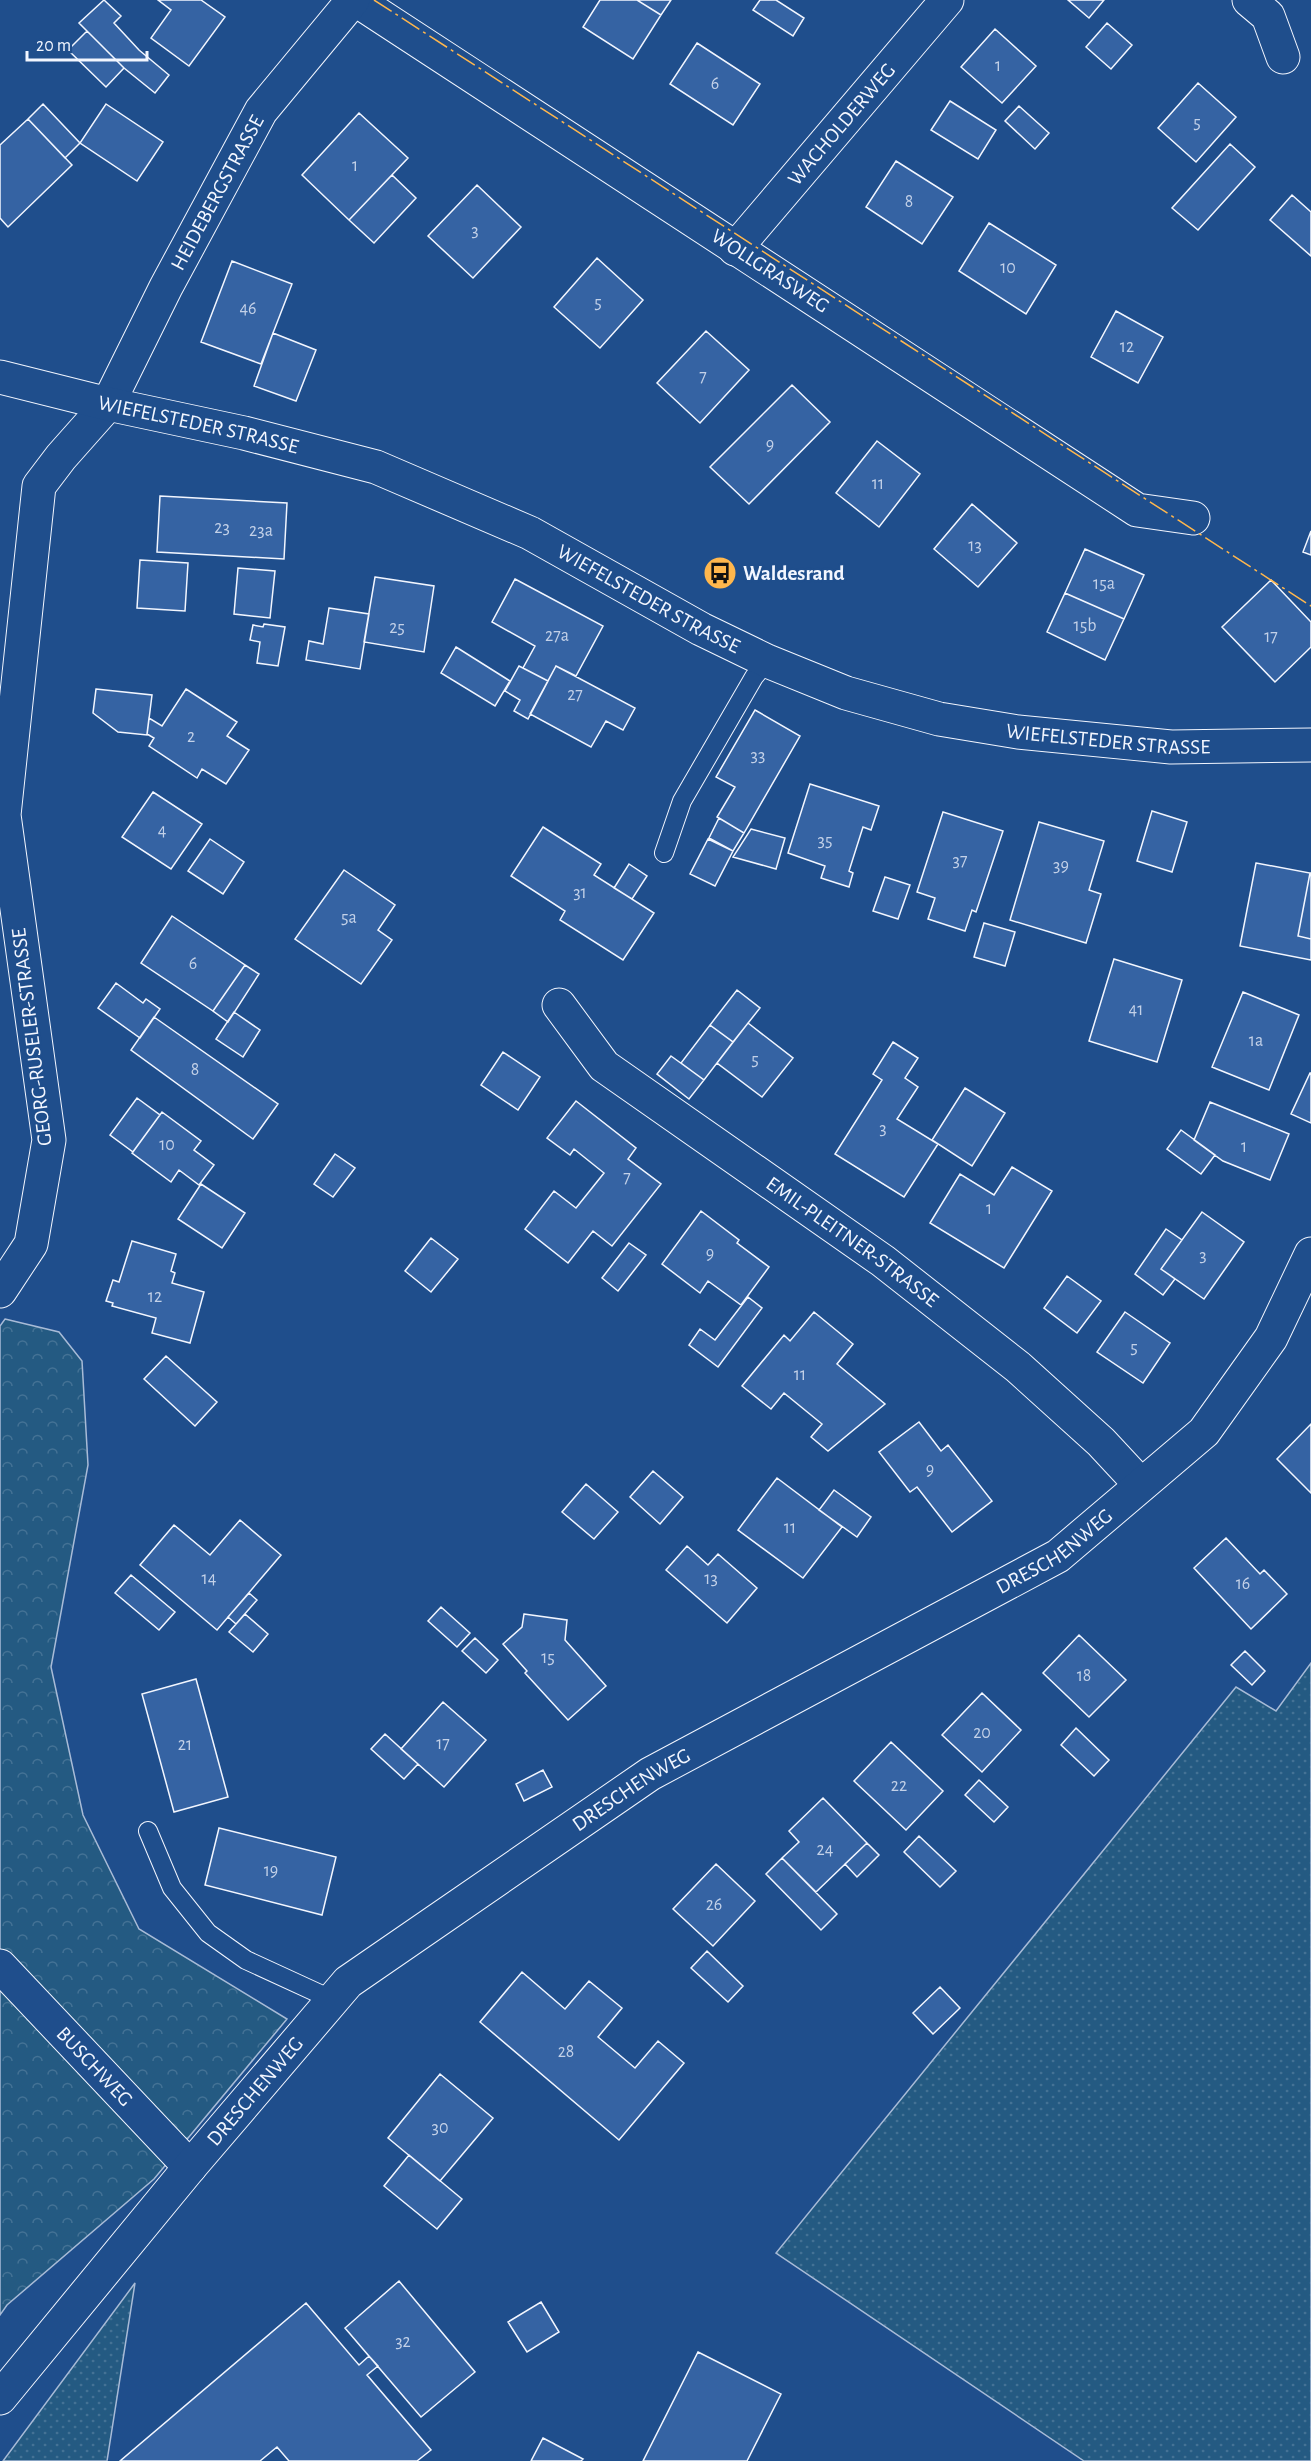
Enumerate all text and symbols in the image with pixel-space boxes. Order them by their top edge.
scale bar [27,24,147,62]
text: 20 m [36,37,71,55]
house number: 1 [995,57,1001,75]
street label: WACHOLDERWEG [784,59,899,189]
house number: 6 [711,75,719,93]
street label: HEIDEBERGSTRASSE [167,111,267,274]
house number: 5 [1193,114,1201,132]
house number: 1 [352,157,358,175]
house number: 8 [905,193,913,211]
house number: 3 [471,222,479,240]
street label: WOLLGRASWEG [708,225,833,317]
house number: 10 [1000,259,1016,277]
house number: 5 [594,294,602,312]
house number: 46 [239,300,257,318]
house number: 12 [1120,338,1134,356]
house number: 7 [699,368,707,386]
street label: WIEFELSTEDER STRASSE [96,391,301,457]
house number: 9 [766,436,774,454]
house number: 11 [872,475,884,493]
house number: 23 [214,519,230,537]
house number: 23a [249,522,273,540]
house number: 13 [968,537,982,555]
street label: WIEFELSTEDER STRASSE [554,540,744,657]
bus stop icon: Waldesrand [702,555,738,591]
place label: Waldesrand [743,563,845,584]
house number: 15a [1093,575,1115,593]
house number: 15b [1074,617,1096,635]
house number: 25 [389,619,405,637]
house number: 27a [545,627,569,645]
house number: 17 [1264,628,1278,646]
house number: 27 [567,686,583,704]
street label: WIEFELSTEDER STRASSE [1004,720,1210,758]
house number: 2 [187,728,195,746]
house number: 33 [751,747,765,765]
house number: 4 [158,822,167,840]
house number: 35 [818,832,832,850]
house number: 37 [953,852,967,870]
house number: 39 [1053,857,1069,875]
house number: 31 [573,884,587,902]
house number: 5a [341,909,357,927]
street label: GEORG-RUSELER-STRASSE [8,927,56,1147]
house number: 6 [189,955,197,973]
house number: 41 [1129,1001,1143,1019]
house number: 1a [1249,1032,1263,1050]
house number: 5 [751,1051,759,1069]
house number: 8 [191,1061,199,1079]
house number: 3 [879,1120,887,1138]
house number: 10 [159,1136,175,1154]
house number: 1 [1241,1138,1247,1156]
house number: 7 [623,1169,631,1187]
street label: EMIL-PLEITNER-STRASSE [762,1172,942,1311]
house number: 1 [986,1200,992,1218]
house number: 9 [706,1245,714,1263]
house number: 3 [1199,1247,1207,1265]
house number: 12 [148,1288,162,1306]
house number: 5 [1130,1339,1138,1357]
house number: 11 [794,1366,806,1384]
house number: 9 [926,1461,934,1479]
street label: DRESCHENWEG [993,1504,1116,1598]
house number: 11 [784,1519,796,1537]
house number: 14 [202,1570,217,1588]
house number: 13 [704,1570,718,1588]
house number: 16 [1236,1575,1250,1593]
house number: 15 [541,1649,555,1667]
house number: 18 [1077,1667,1091,1685]
house number: 20 [973,1724,991,1742]
house number: 17 [436,1735,450,1753]
house number: 21 [178,1736,192,1754]
street label: DRESCHENWEG [568,1744,694,1835]
house number: 22 [891,1777,907,1795]
house number: 24 [817,1841,834,1859]
house number: 19 [264,1862,278,1880]
house number: 26 [706,1896,722,1914]
street label: BUSCHWEG [53,2023,137,2110]
street label: DRESCHENWEG [203,2033,307,2150]
house number: 28 [558,2043,574,2061]
house number: 30 [432,2119,448,2137]
house number: 32 [395,2333,411,2351]

